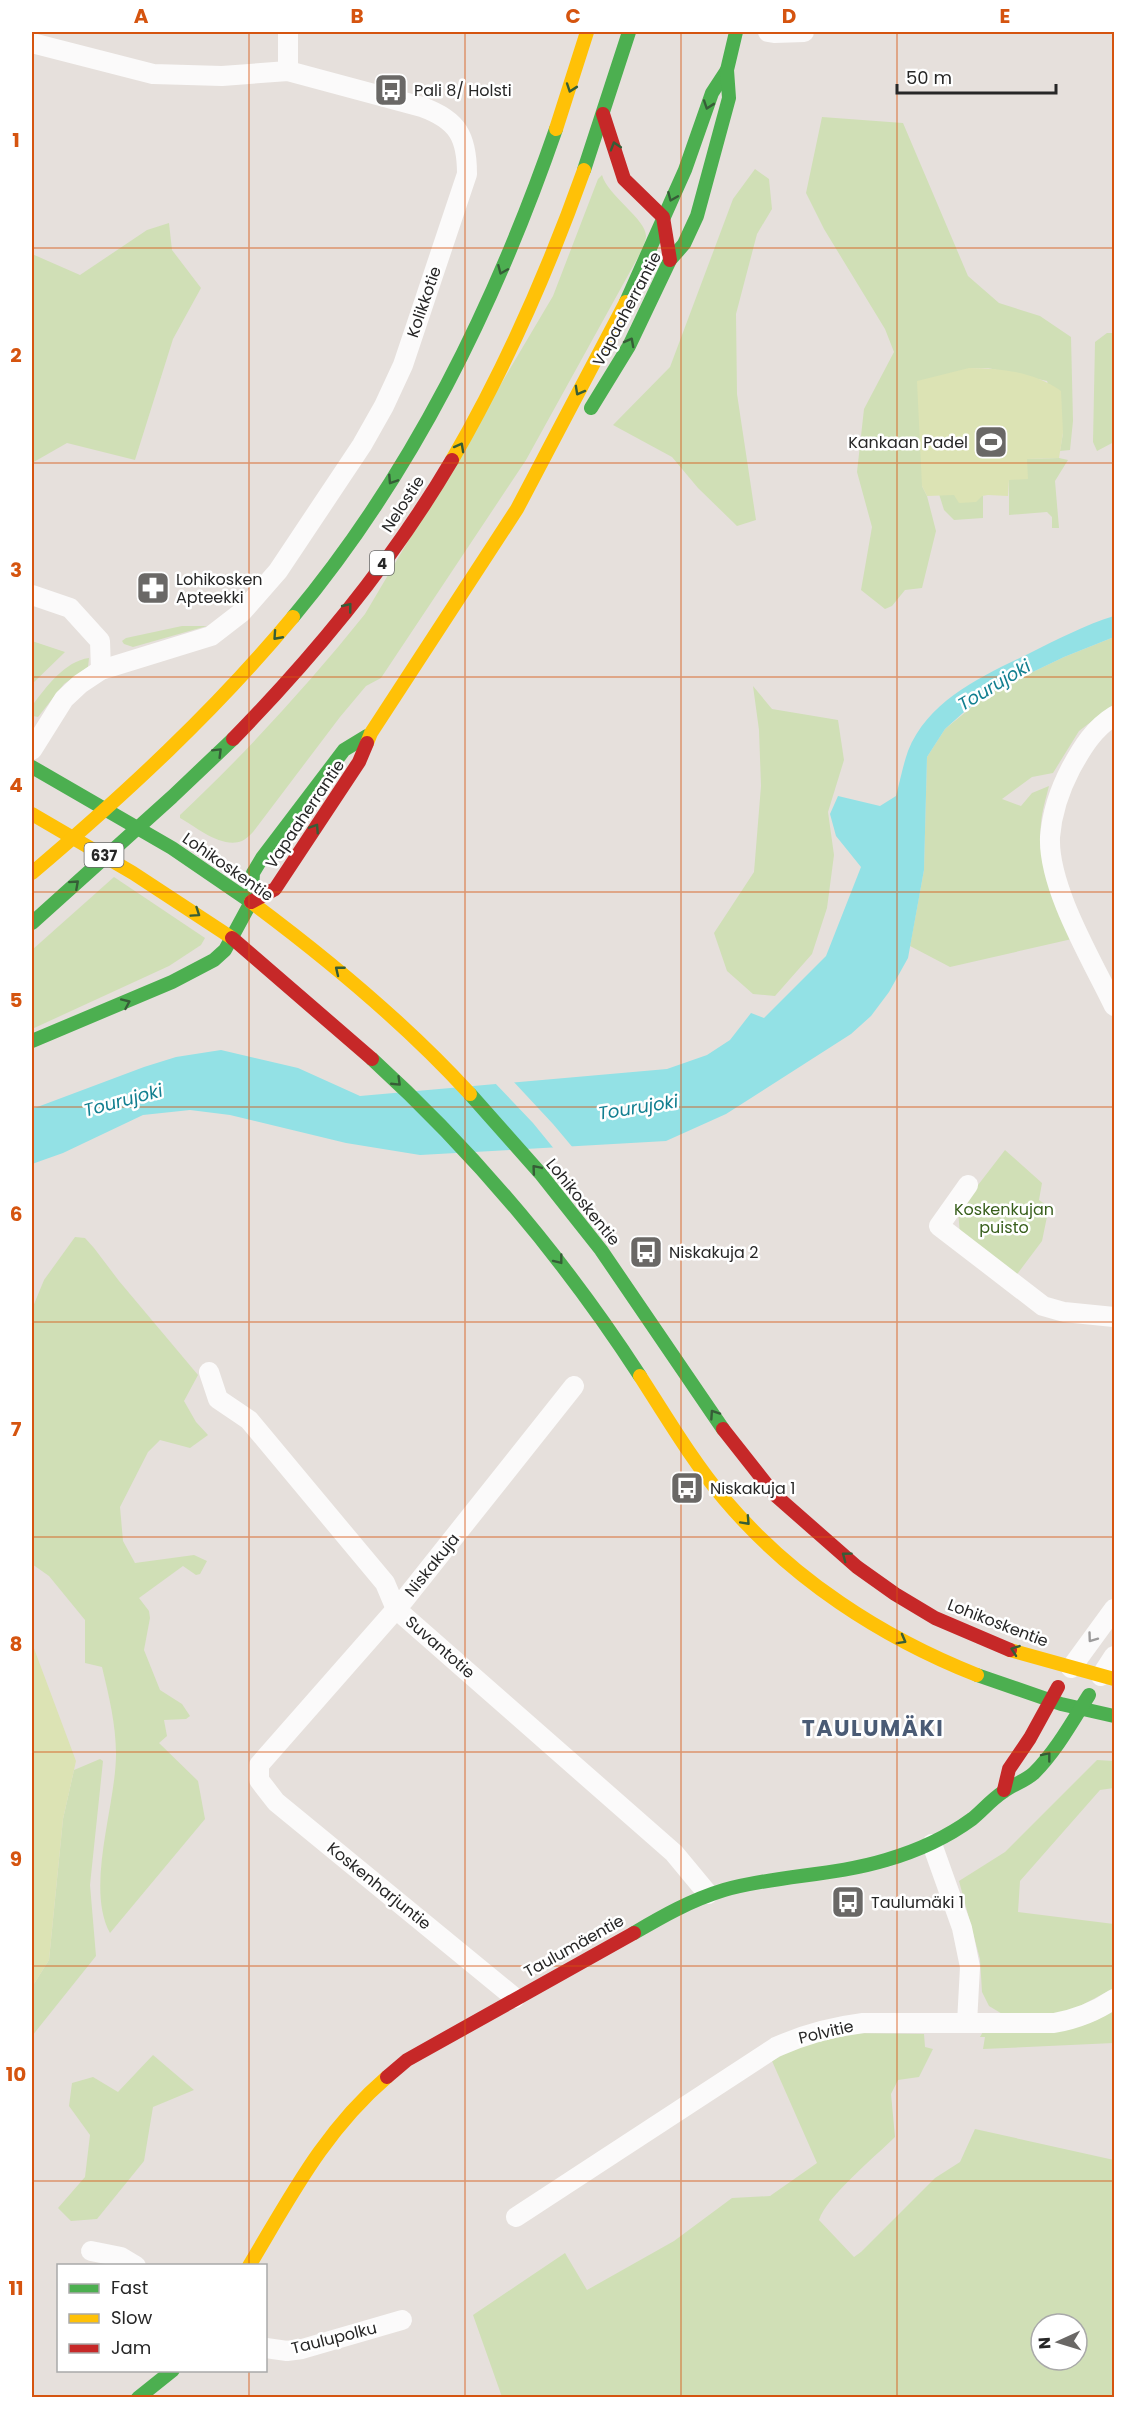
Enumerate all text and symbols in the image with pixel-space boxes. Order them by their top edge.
text: A [134,2,149,30]
text: B [350,2,364,30]
text: C [565,2,581,30]
text: D [782,2,796,30]
text: E [1000,2,1010,30]
scale bar [897,57,1056,95]
text: 50 m [906,65,952,90]
bus stop icon: Pali 8/ Holsti [373,72,409,108]
place label: Pali 8/ Holsti [414,79,512,102]
one-way arrow [565,82,578,92]
one-way arrow [702,99,715,110]
text: 1 [12,126,20,154]
one-way arrow [610,141,622,152]
one-way arrow [667,190,679,201]
street label: Vapaaherrantie [587,248,667,370]
street label: Kolikkotie [401,263,447,341]
one-way arrow [497,264,509,275]
one-way arrow [623,338,634,348]
text: 2 [10,341,22,369]
one-way arrow [575,385,586,395]
sports icon: Kankaan Padel [973,424,1009,460]
place label: Kankaan Padel [848,431,968,454]
one-way arrow [452,443,464,453]
street label: Nelostie [376,471,430,537]
one-way arrow [388,474,400,484]
road number: 4 [370,551,394,575]
text: 3 [10,556,22,584]
place label: Lohikosken Apteekki [176,568,263,609]
pharmacy icon: Lohikosken Apteekki [135,570,171,606]
one-way arrow [341,602,352,613]
one-way arrow [273,630,284,640]
water label: Tourujoki [953,653,1036,716]
one-way arrow [211,749,222,760]
street label: Vapaaherrantie [260,755,350,873]
text: 4 [9,771,23,799]
one-way arrow [308,824,320,834]
street label: Lohikoskentie [178,827,278,907]
road number: 637 [84,843,124,867]
one-way arrow [68,880,79,891]
one-way arrow [189,906,200,917]
one-way arrow [335,966,346,977]
text: 5 [10,986,23,1014]
one-way arrow [119,998,130,1010]
one-way arrow [390,1074,401,1085]
water label: Tourujoki [81,1077,166,1123]
water label: Tourujoki [596,1088,680,1126]
street label: Lohikoskentie [541,1153,625,1251]
one-way arrow [532,1165,543,1176]
park label: Koskenkujan puisto [954,1198,1054,1239]
text: 6 [10,1200,22,1228]
bus stop icon: Niskakuja 2 [628,1234,664,1270]
place label: Niskakuja 2 [669,1241,758,1264]
one-way arrow [552,1253,563,1264]
one-way arrow [710,1410,721,1421]
text: 7 [11,1415,22,1443]
bus stop icon: Niskakuja 1 [669,1470,705,1506]
place label: Niskakuja 1 [710,1477,795,1500]
one-way arrow [738,1513,749,1524]
street label: Niskakuja [399,1528,465,1602]
one-way arrow [841,1552,852,1563]
street label: Lohikoskentie [944,1593,1052,1653]
street label: Suvantotie [400,1610,480,1684]
text: 8 [10,1630,22,1658]
one-way arrow [1088,1631,1099,1642]
one-way arrow [896,1633,906,1644]
one-way arrow [1010,1644,1021,1657]
district label: TAULUMÄKI [802,1713,944,1744]
one-way arrow [1040,1752,1051,1763]
street label: Koskenharjuntie [322,1837,436,1935]
text: 9 [10,1845,22,1873]
bus stop icon: Taulumäki 1 [830,1884,866,1920]
place label: Taulumäki 1 [871,1891,964,1914]
street label: Taulumäentie [520,1909,628,1983]
street label: Polvitie [796,2014,856,2050]
text: 10 [6,2060,26,2088]
legend [57,2264,267,2372]
text: 11 [8,2274,24,2302]
text: Fast [111,2275,148,2300]
text: Slow [111,2305,153,2330]
north arrow [1029,2312,1089,2372]
street label: Taulupolku [289,2316,379,2360]
text: Jam [111,2335,151,2360]
text: N [1033,2336,1056,2350]

